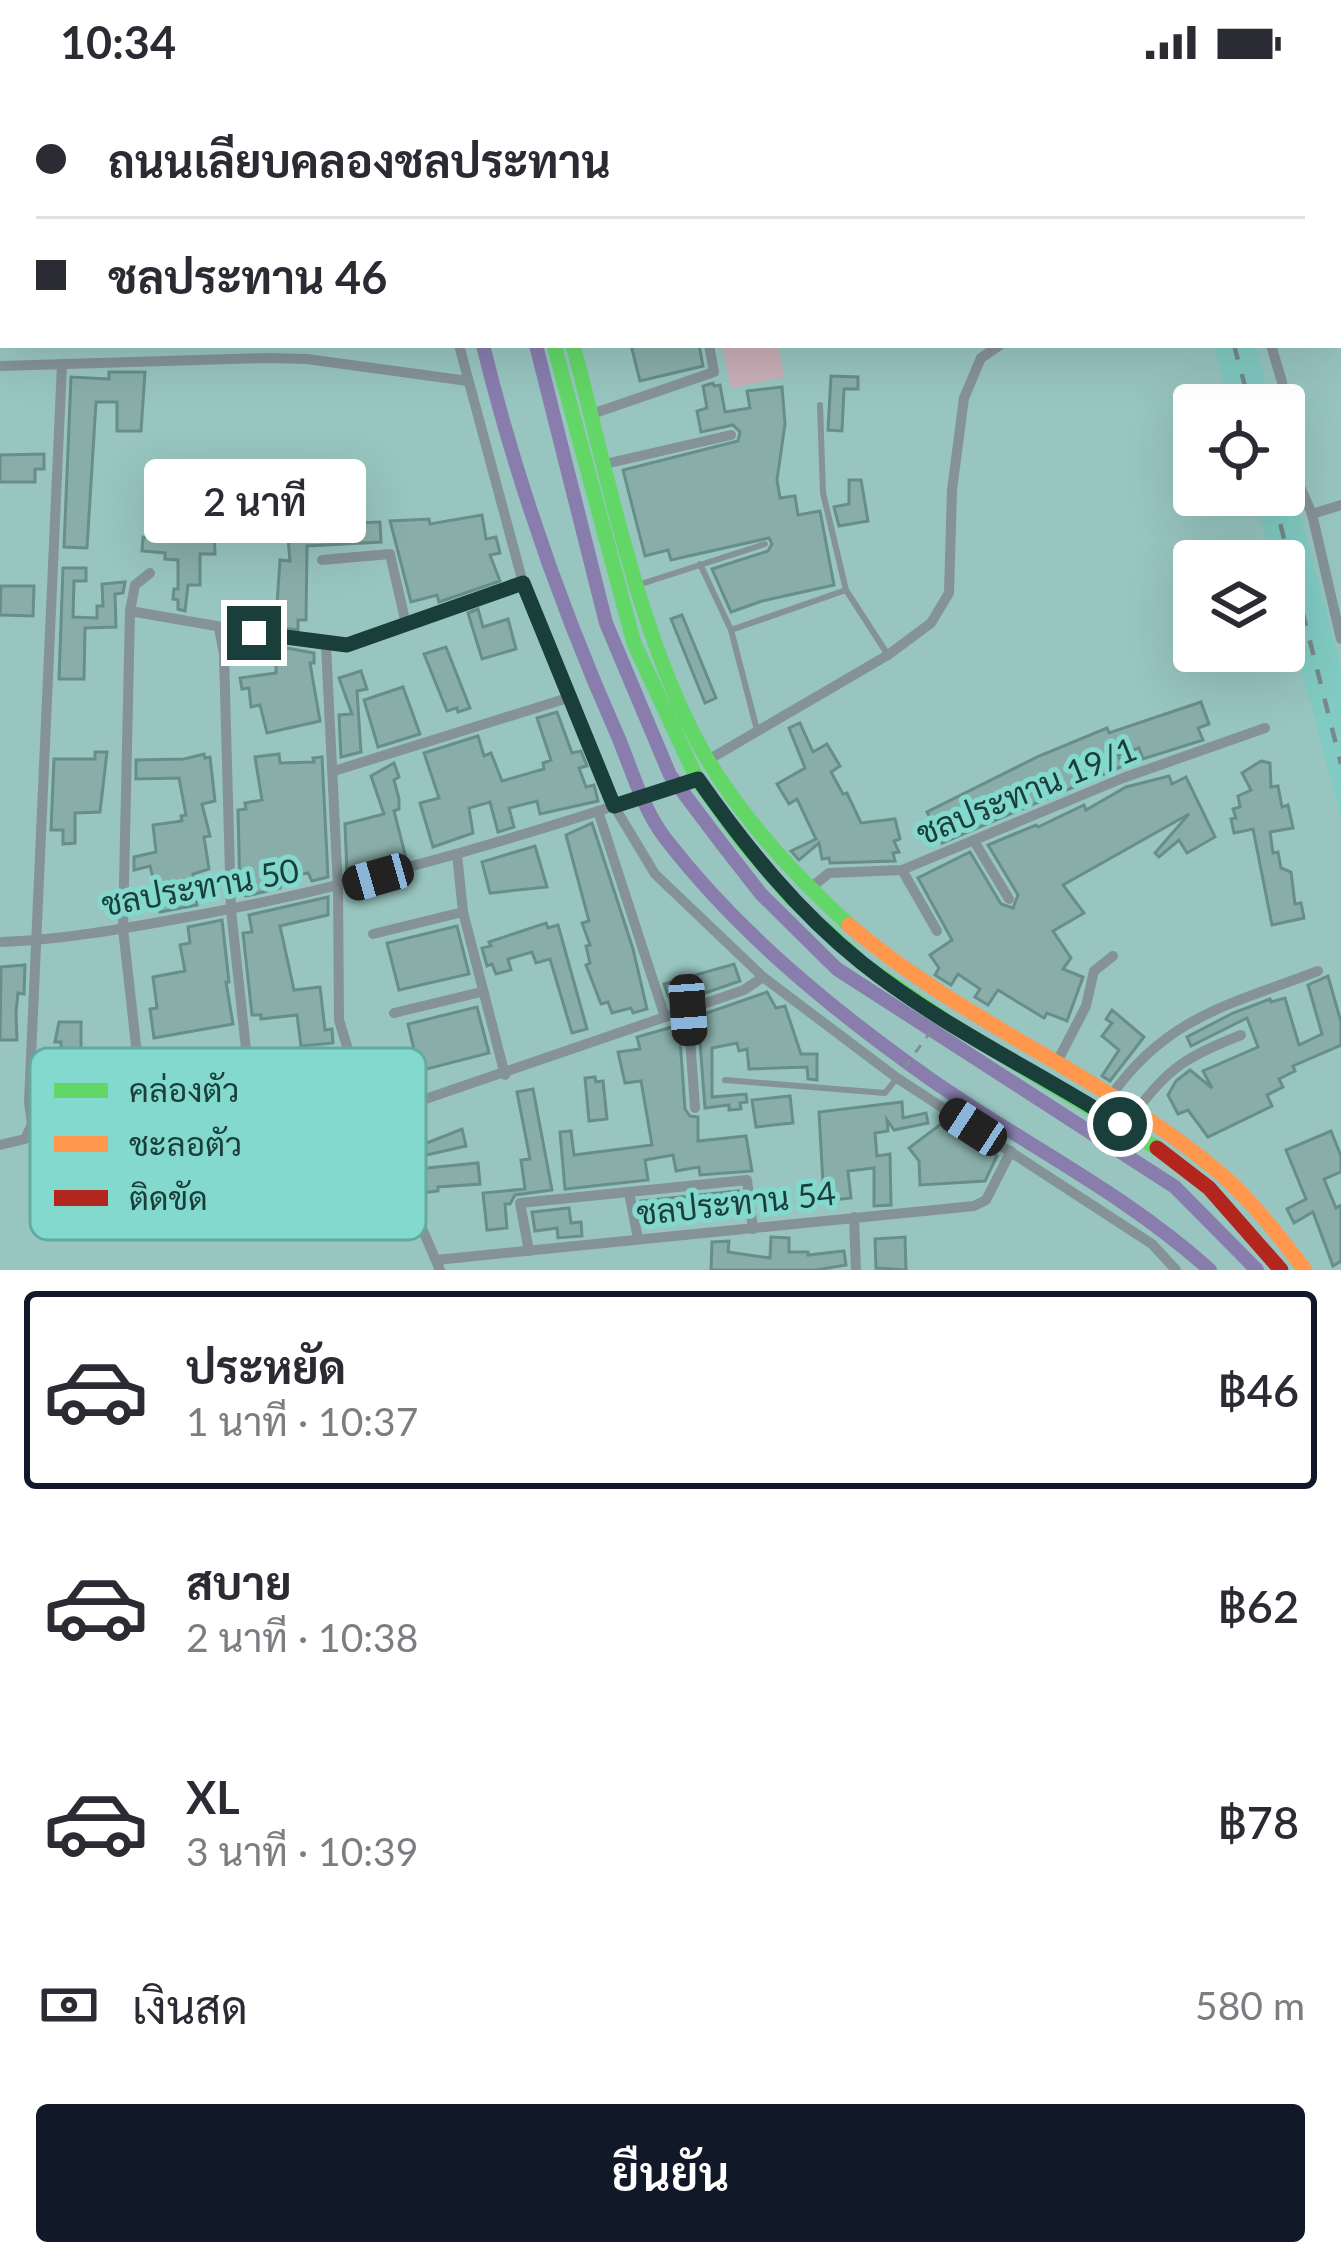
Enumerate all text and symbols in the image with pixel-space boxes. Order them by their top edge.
text: 10:34 [60,15,176,69]
text: ถนนเลียบคลองชลประทาน [108,134,611,188]
text: ชลประทาน 46 [108,250,387,304]
map controls [1173,384,1305,672]
button: locate [1173,384,1305,516]
callout: 2 นาที [143,459,365,543]
text: 2 นาที [203,478,307,524]
button: layers [1173,540,1305,672]
route end [227,606,281,660]
street label: ชลประทาน 19/1 [910,728,1142,852]
street label: ชลประทาน 50 [98,849,302,923]
car [338,850,418,904]
car [668,973,708,1047]
legend [30,1048,426,1240]
text: คล่องตัว [129,1069,239,1109]
car [933,1092,1013,1162]
route start [1093,1097,1147,1151]
text: ชะลอตัว [129,1123,242,1163]
street label: ชลประทาน 54 [635,1172,837,1232]
text: ติดขัด [129,1177,208,1217]
icon: car [42,1336,150,1444]
text: ประหยัด [186,1340,346,1394]
text: ฿46 [1217,1363,1299,1417]
text: 1 นาที · 10:37 [186,1398,418,1444]
icon: car [42,1552,150,1660]
text: สบาย [186,1556,292,1610]
text: ฿62 [1217,1579,1299,1633]
text: 2 นาที · 10:38 [186,1614,418,1660]
icon: car [42,1768,150,1876]
text: XL [186,1770,240,1824]
text: ฿78 [1217,1795,1299,1849]
text: 3 นาที · 10:39 [186,1828,418,1874]
icon: cash [36,1972,102,2038]
text: เงินสด [132,1980,248,2034]
text: 580 m [1195,1982,1305,2028]
button: ยืนยัน [36,2104,1305,2242]

